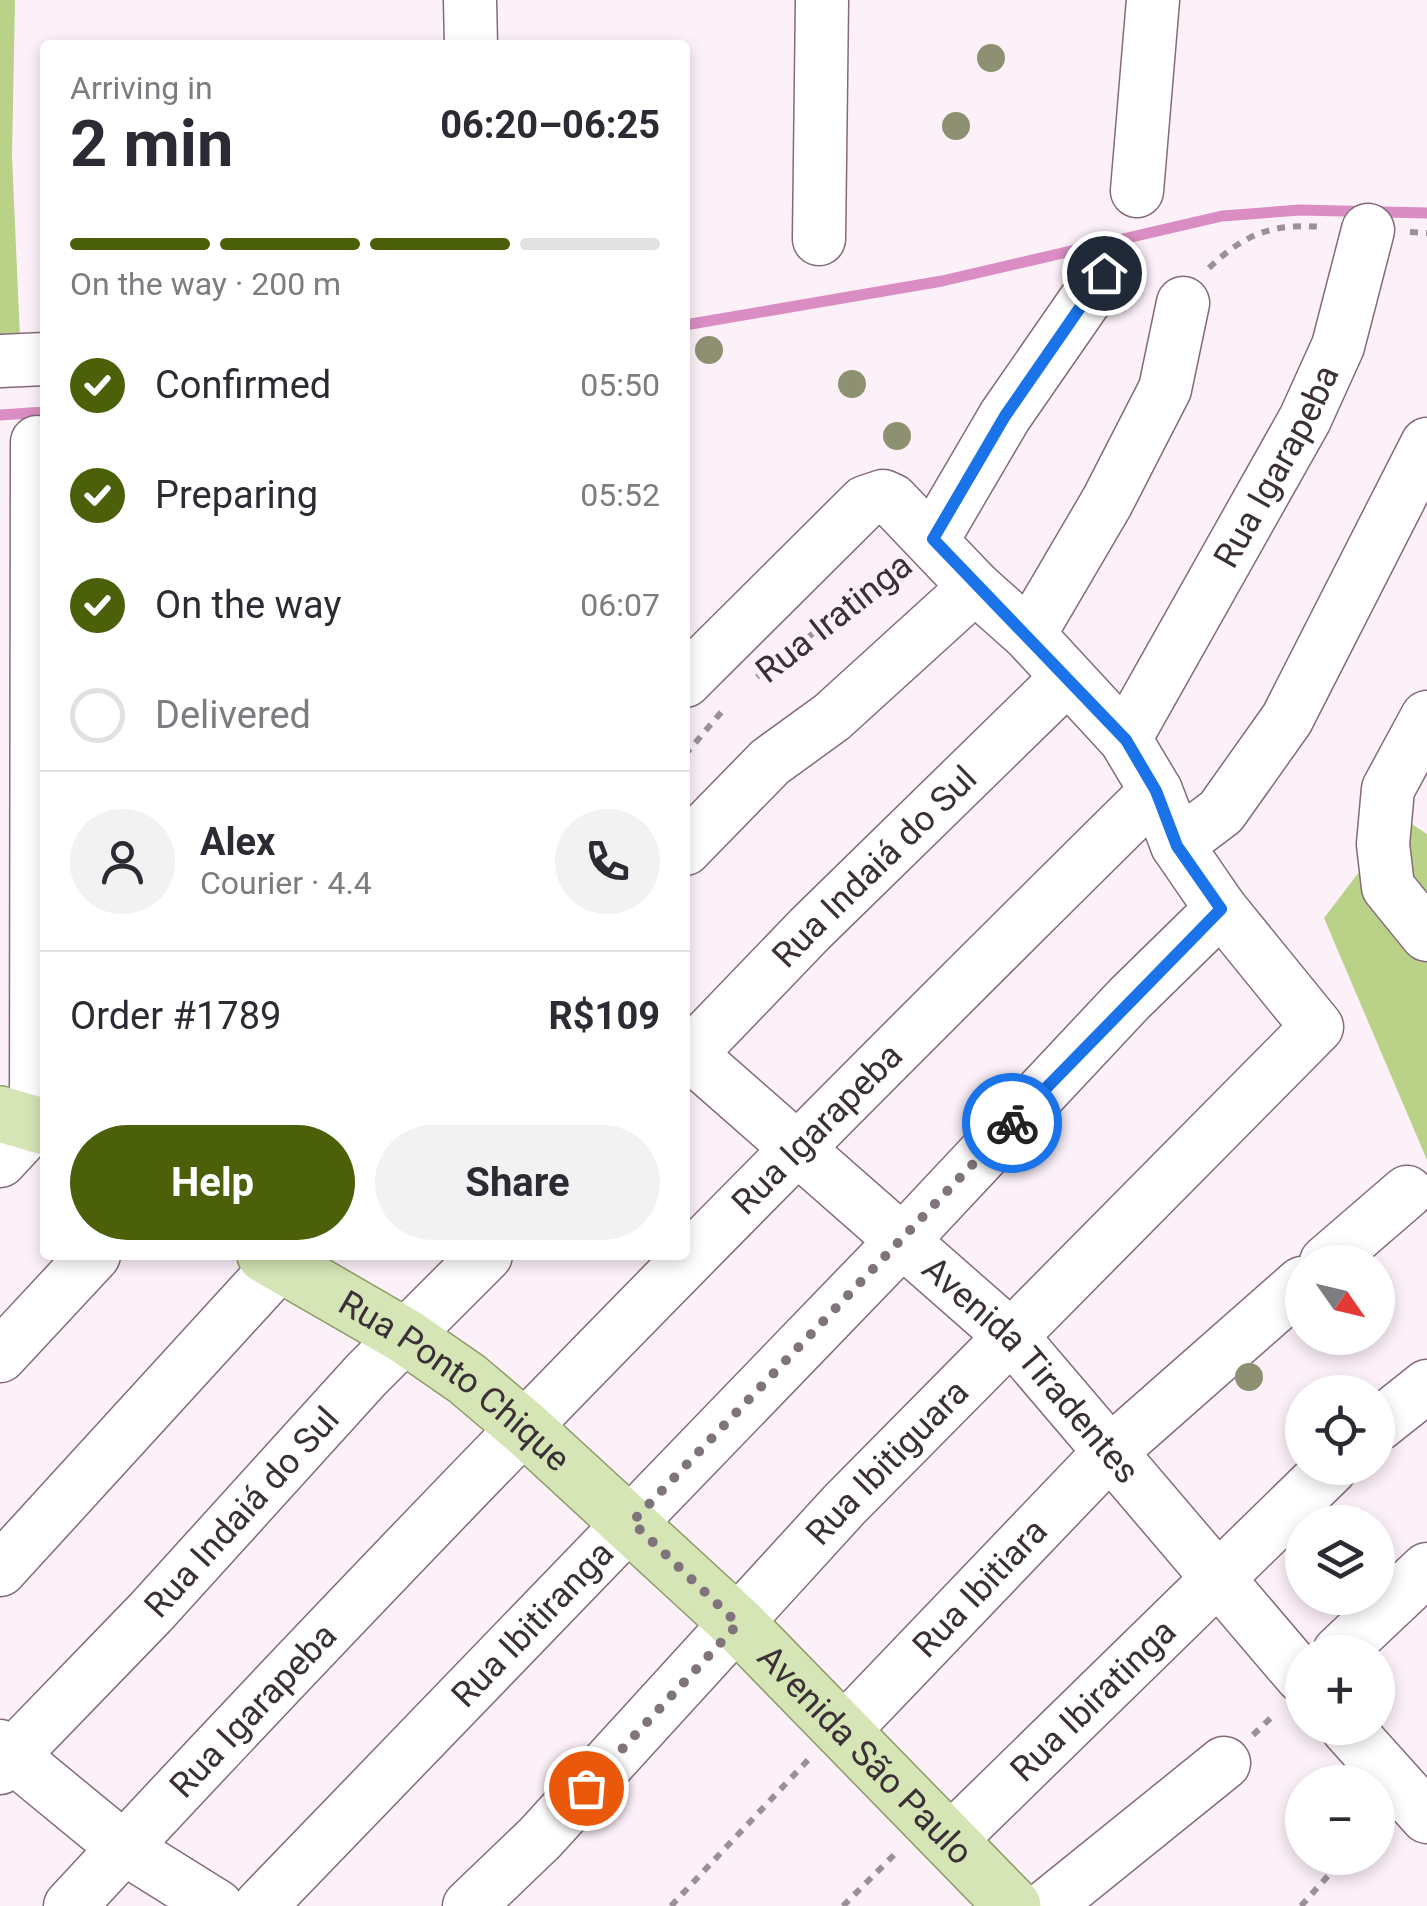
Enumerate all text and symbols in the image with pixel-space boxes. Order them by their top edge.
text: Arriving in [70,69,213,107]
text: 06:20–06:25 [440,103,660,147]
text: 2 min [70,106,233,182]
pin [1062,231,1147,316]
icon: home [1077,246,1132,301]
text: On the way · 200 m [70,265,341,303]
icon: check [70,358,125,413]
street label: Rua Igarapeba [1205,359,1347,575]
text: Confirmed [155,363,331,407]
text: 05:50 [580,366,660,404]
icon: check [70,468,125,523]
text: Preparing [155,473,318,517]
text: 05:52 [580,476,660,514]
street label: Rua Iratinga [748,544,920,692]
icon: check [70,578,125,633]
text: On the way [155,583,341,627]
text: 06:07 [580,586,660,624]
text: Delivered [155,693,311,737]
street label: Rua Indaiá do Sul [764,758,985,976]
button: person [70,809,175,914]
button: phone [555,809,660,914]
text: Alex [200,820,275,864]
text: Courier · 4.4 [200,864,372,902]
text: Order #1789 [70,994,281,1038]
text: R$109 [548,994,660,1038]
street label: Rua Igarapeba [723,1035,910,1223]
courier [962,1073,1062,1173]
icon: bike [985,1096,1040,1151]
button: Help [70,1125,355,1240]
button: Share [375,1125,660,1240]
north arrow [1285,1245,1395,1355]
map controls [1285,1245,1395,1875]
street label: Avenida Tiradentes [914,1248,1148,1491]
street label: Rua Ponto Chique [332,1282,578,1480]
street label: Rua Ibitiguara [798,1371,977,1553]
button: locate [1285,1375,1395,1485]
street label: Rua Indaiá do Sul [136,1399,347,1626]
button: layers [1285,1505,1395,1615]
street label: Rua Ibitiara [904,1510,1055,1666]
street label: Rua Ibitiranga [443,1533,622,1715]
street label: Rua Ibiratinga [1002,1611,1184,1790]
street label: Rua Igarapeba [161,1615,345,1806]
button: + [1285,1635,1395,1745]
street label: Avenida São Paulo [750,1637,981,1873]
pin [544,1746,629,1831]
icon: bag [559,1761,614,1816]
button: − [1285,1765,1395,1875]

